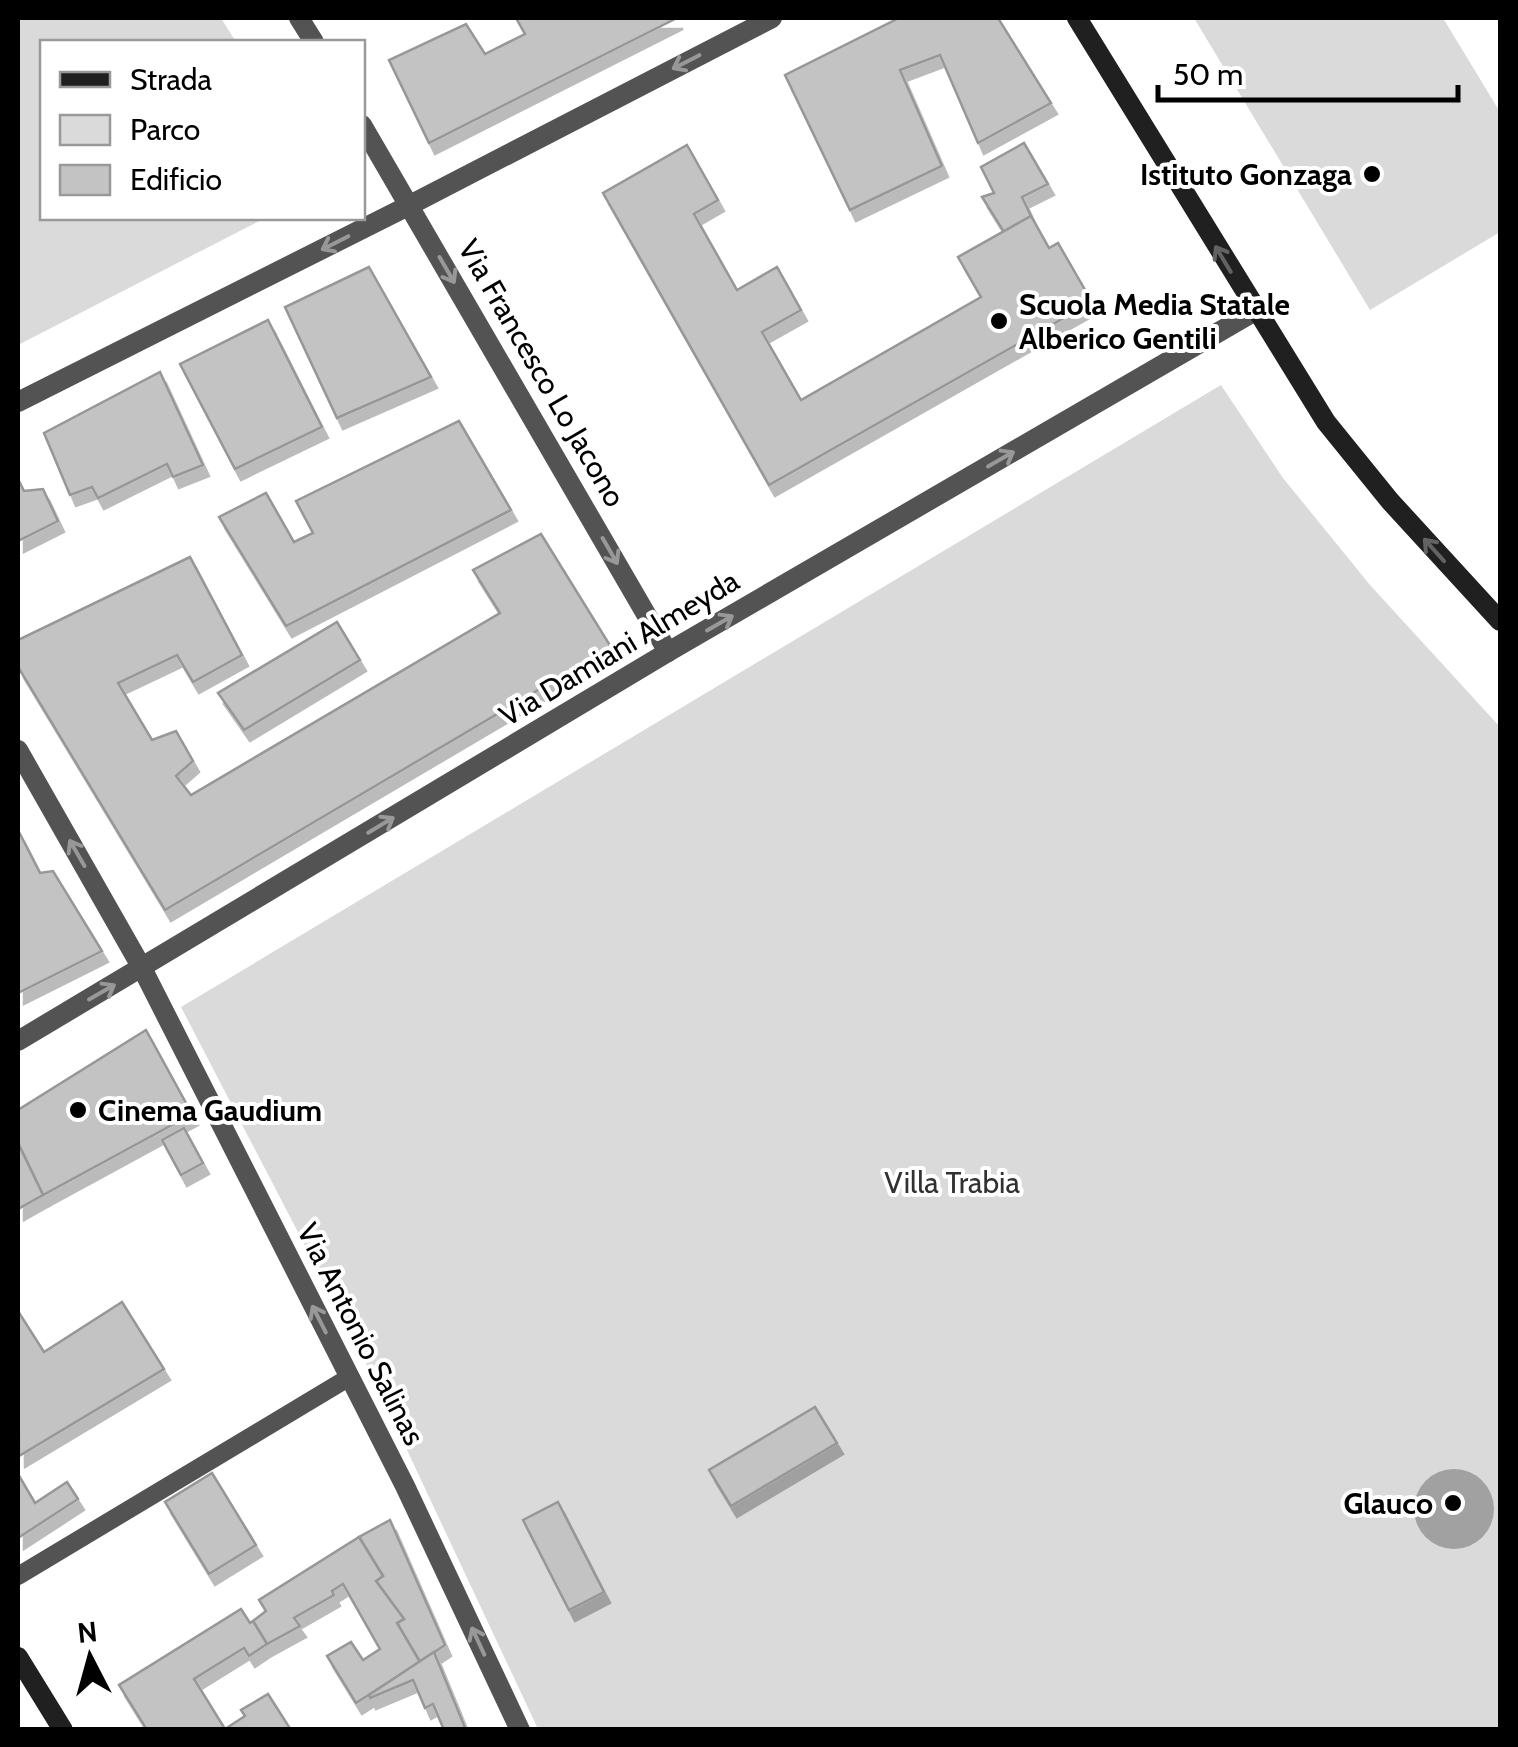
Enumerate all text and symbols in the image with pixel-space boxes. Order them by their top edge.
legend [40,40,365,220]
scale bar [1158,40,1458,102]
one-way arrow [671,53,701,72]
text: 50 m [1173,56,1243,93]
text: Strada [130,61,213,98]
text: Parco [130,111,200,148]
place label: Istituto Gonzaga [1140,156,1352,193]
text: Edificio [130,161,222,198]
marker: Istituto Gonzaga [1361,163,1383,185]
street label: Via Francesco Lo Jacono [450,233,634,513]
one-way arrow [320,234,350,253]
one-way arrow [1213,245,1233,274]
one-way arrow [437,255,457,284]
place label: Scuola Media Statale Alberico Gentili [1019,286,1290,357]
marker: Scuola Media Statale Alberico Gentili [988,310,1010,332]
one-way arrow [986,449,1015,469]
one-way arrow [600,536,620,565]
one-way arrow [1423,538,1446,563]
street label: Via Damiani Almeyda [493,562,746,734]
one-way arrow [705,612,734,632]
one-way arrow [366,815,395,835]
one-way arrow [66,839,86,868]
one-way arrow [87,981,116,1001]
place label: Cinema Gaudium [98,1092,322,1129]
marker: Cinema Gaudium [67,1099,89,1121]
park label: Villa Trabia [884,1164,1020,1201]
street label: Via Antonio Salinas [289,1217,433,1451]
one-way arrow [308,1305,327,1335]
place label: Glauco [1343,1485,1433,1522]
marker: Glauco [1442,1492,1464,1514]
north arrow [40,1607,140,1707]
text: N [76,1614,99,1650]
one-way arrow [468,1627,487,1657]

